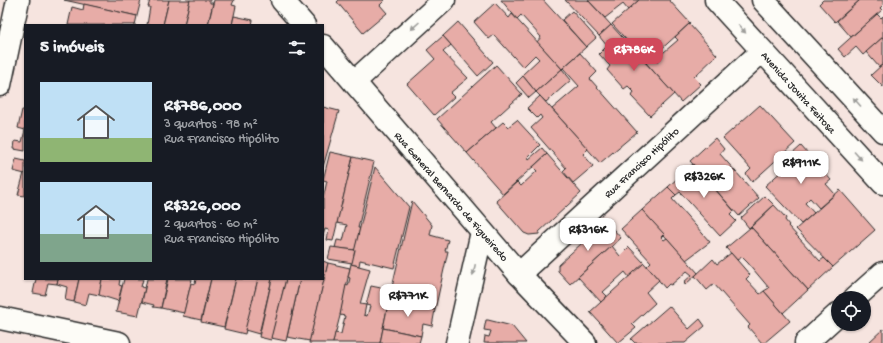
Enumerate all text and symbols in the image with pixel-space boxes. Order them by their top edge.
one-way arrow [410,22,420,31]
one-way arrow [737,24,747,34]
icon: filters [286,37,308,59]
text: 5 imóveis [40,38,104,58]
pin: R$786K [601,38,667,72]
text: R$786K [614,43,654,58]
street label: Avenida Jovita Feitosa [758,50,838,137]
text: R$786,000 [164,97,242,117]
one-way arrow [852,97,861,108]
icon: home [72,98,120,146]
text: 3 quartos · 98 m² [164,117,258,132]
street label: Rua Francisco Hipólito [603,126,682,201]
street label: Rua General Bernardo de Figueiredo [391,130,510,265]
text: Rua Francisco Hipólito [164,132,279,147]
pin: R$911K [768,151,834,185]
one-way arrow [853,151,863,161]
text: R$911K [783,156,819,171]
pin: R$326K [671,165,737,199]
text: R$326K [684,170,724,185]
text: R$326,000 [164,197,241,217]
icon: home [72,198,120,246]
text: 2 quartos · 60 m² [164,217,258,232]
pin: R$316K [555,218,621,252]
text: R$316K [569,223,607,238]
text: Rua Francisco Hipólito [164,232,279,247]
one-way arrow [470,264,476,276]
pin: R$771K [375,284,441,318]
text: R$771K [389,289,427,304]
map controls [831,291,871,331]
button: locate [831,291,871,331]

